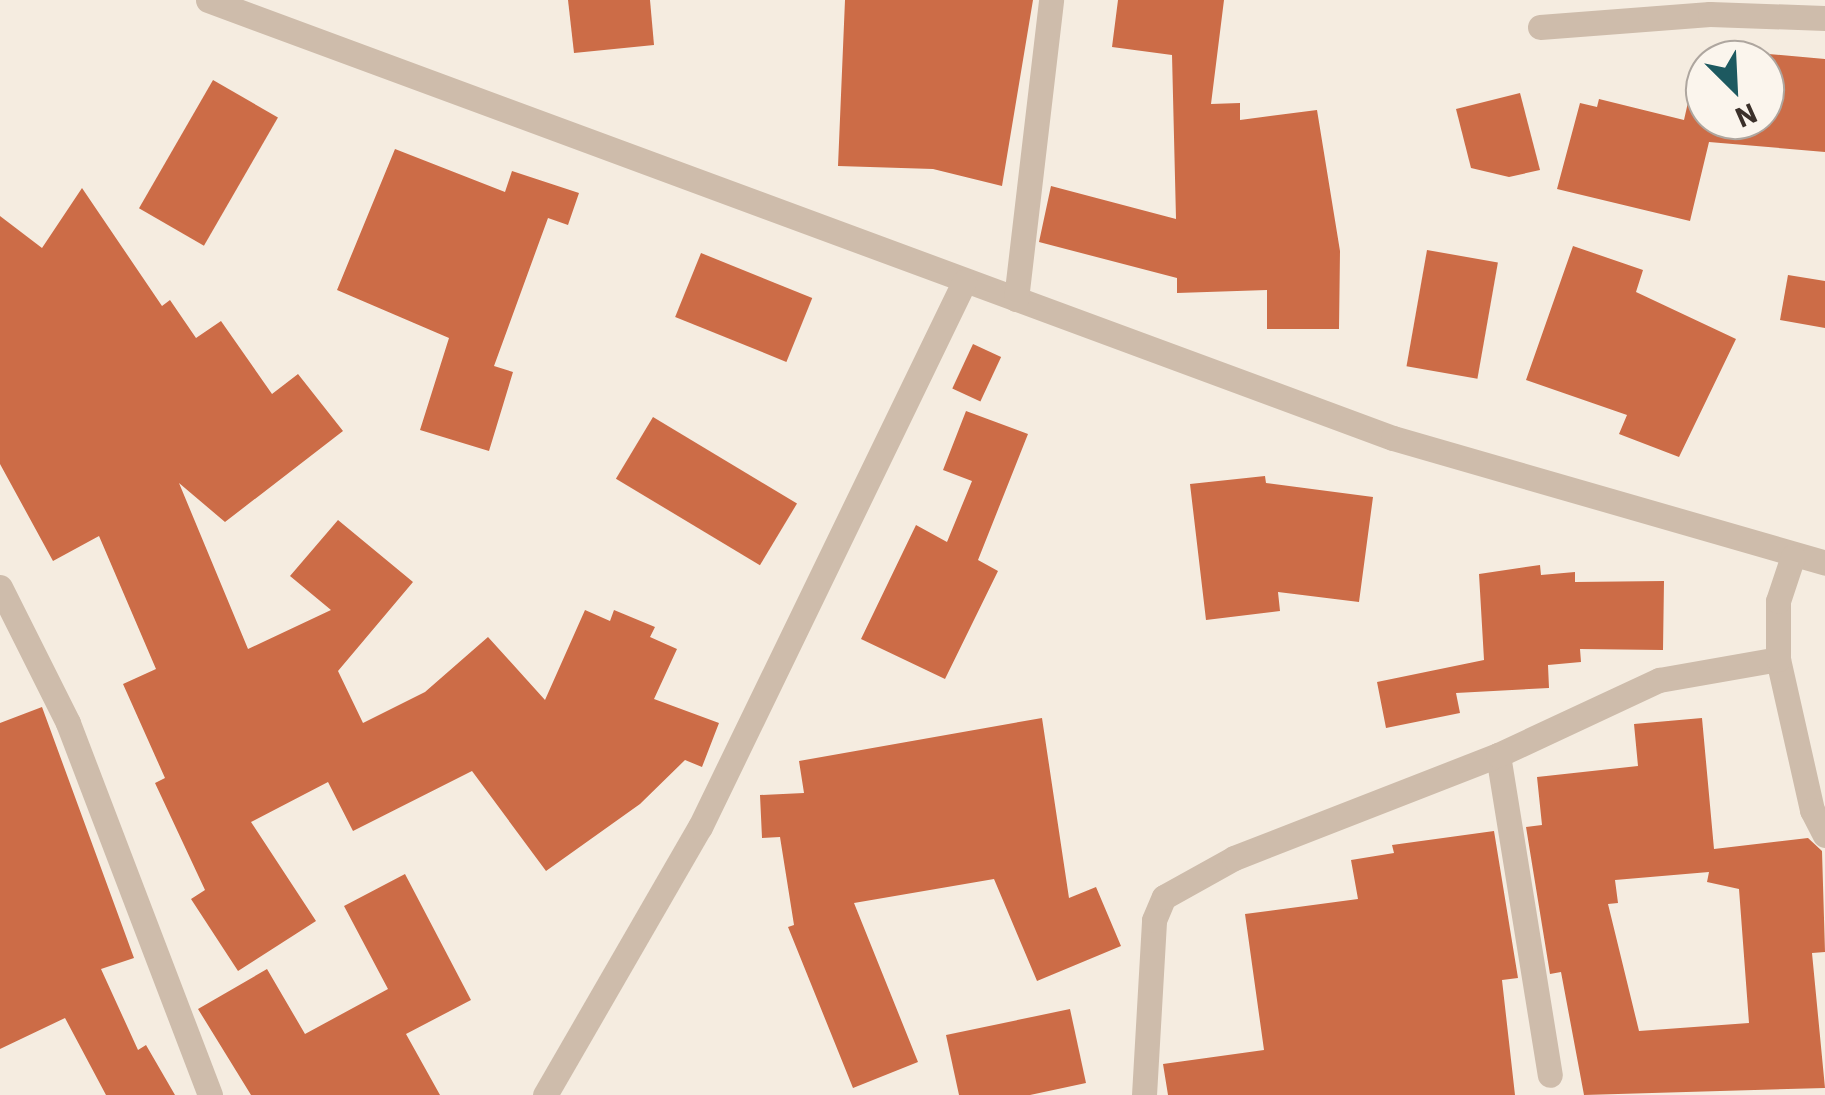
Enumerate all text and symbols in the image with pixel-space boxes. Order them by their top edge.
north arrow [1685,40,1785,140]
text: N [1730,95,1763,137]

